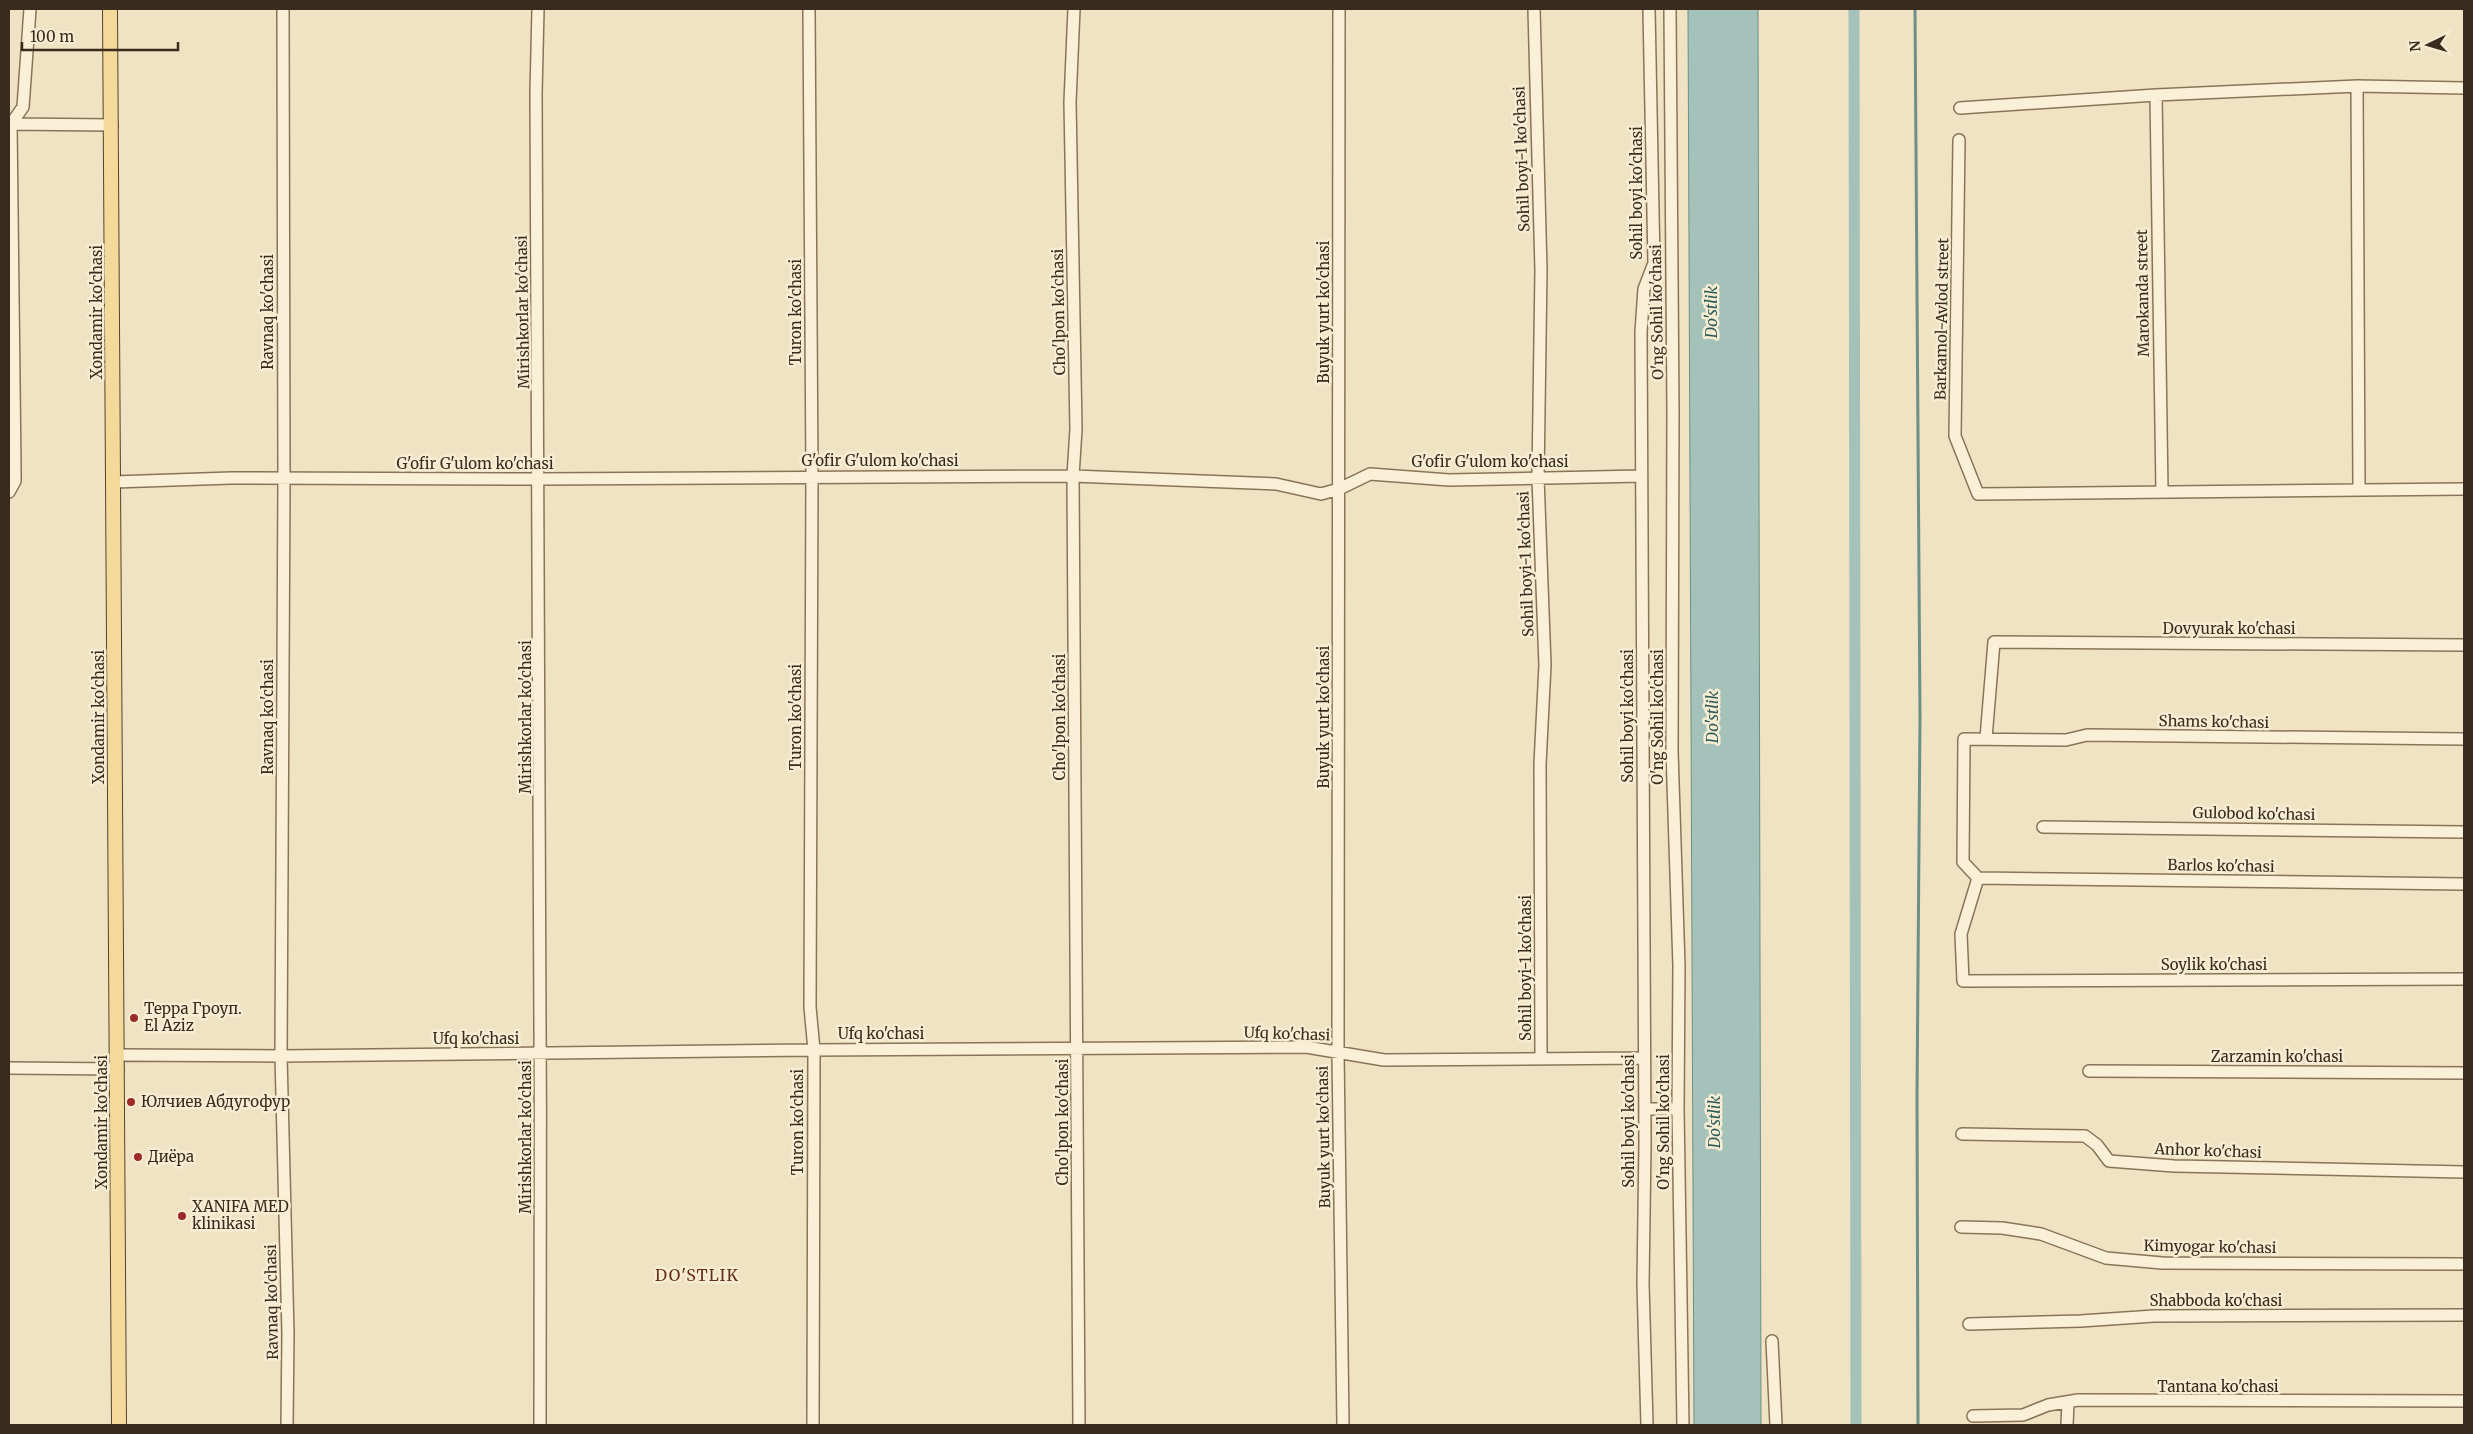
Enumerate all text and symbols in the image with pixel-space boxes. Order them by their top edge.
scale bar [22,20,179,52]
north arrow [2403,20,2453,70]
text: 100 m [30,27,74,46]
text: N [2406,40,2424,52]
street label: Sohil boyi-1 ko'chasi [1509,86,1534,232]
street label: Sohil boyi ko'chasi [1627,126,1646,260]
street label: Marokanda street [2132,229,2153,357]
street label: Mirishkorlar ko'chasi [512,235,533,389]
street label: Barkamol-Avlod street [1931,238,1952,400]
street label: Buyuk yurt ko'chasi [1314,240,1333,383]
street label: O'ng Sohil ko'chasi [1646,244,1667,380]
street label: Xondamir ko'chasi [87,245,106,379]
street label: Cho'lpon ko'chasi [1048,248,1069,376]
street label: Ravnaq ko'chasi [258,254,277,370]
street label: Turon ko'chasi [786,259,805,365]
water label: Do'stlik [1701,286,1721,339]
street label: G'ofir G'ulom ko'chasi [802,451,959,470]
street label: G'ofir G'ulom ko'chasi [1412,452,1569,471]
street label: G'ofir G'ulom ko'chasi [397,454,554,473]
street label: Sohil boyi-1 ko'chasi [1513,491,1538,637]
street label: Dovyurak ko'chasi [2162,619,2296,638]
street label: Mirishkorlar ko'chasi [516,640,535,794]
street label: Buyuk yurt ko'chasi [1314,645,1333,788]
street label: Sohil boyi ko'chasi [1618,649,1637,783]
street label: O'ng Sohil ko'chasi [1648,649,1667,785]
street label: Xondamir ko'chasi [89,650,108,784]
street label: Cho'lpon ko'chasi [1050,653,1069,780]
street label: Ravnaq ko'chasi [258,659,277,775]
street label: Turon ko'chasi [786,664,805,770]
water label: Do'stlik [1702,691,1722,744]
street label: Shams ko'chasi [2159,711,2270,732]
street label: Gulobod ko'chasi [2193,803,2316,824]
street label: Barlos ko'chasi [2167,855,2275,876]
street label: Sohil boyi-1 ko'chasi [1516,895,1535,1041]
street label: Soylik ko'chasi [2161,955,2267,974]
place label: Терра Гроуп. El Aziz [144,999,242,1035]
marker: Терра Гроуп. El Aziz [128,1012,140,1024]
street label: Ufq ko'chasi [1243,1022,1331,1045]
street label: Ufq ko'chasi [838,1024,924,1043]
street label: Ufq ko'chasi [433,1029,519,1048]
street label: Zarzamin ko'chasi [2211,1047,2343,1066]
street label: Sohil boyi ko'chasi [1619,1054,1638,1188]
street label: O'ng Sohil ko'chasi [1654,1054,1673,1190]
street label: Xondamir ko'chasi [92,1055,111,1189]
street label: Cho'lpon ko'chasi [1053,1058,1072,1185]
street label: Mirishkorlar ko'chasi [516,1060,535,1214]
street label: Buyuk yurt ko'chasi [1313,1065,1334,1209]
street label: Turon ko'chasi [788,1069,807,1175]
place label: Юлчиев Абдугофур [141,1092,290,1111]
marker: Юлчиев Абдугофур [125,1096,137,1108]
water label: Do'stlik [1704,1096,1724,1149]
street label: Anhor ko'chasi [2153,1139,2262,1162]
place label: Диёра [148,1147,194,1166]
marker: Диёра [132,1151,144,1163]
place label: XANIFA MED klinikasi [192,1197,289,1233]
marker: XANIFA MED klinikasi [176,1210,188,1222]
street label: Kimyogar ko'chasi [2143,1236,2277,1257]
street label: Ravnaq ko'chasi [261,1244,282,1360]
district label: DO'STLIK [655,1265,739,1285]
street label: Shabboda ko'chasi [2150,1291,2283,1310]
street label: Tantana ko'chasi [2157,1377,2279,1396]

